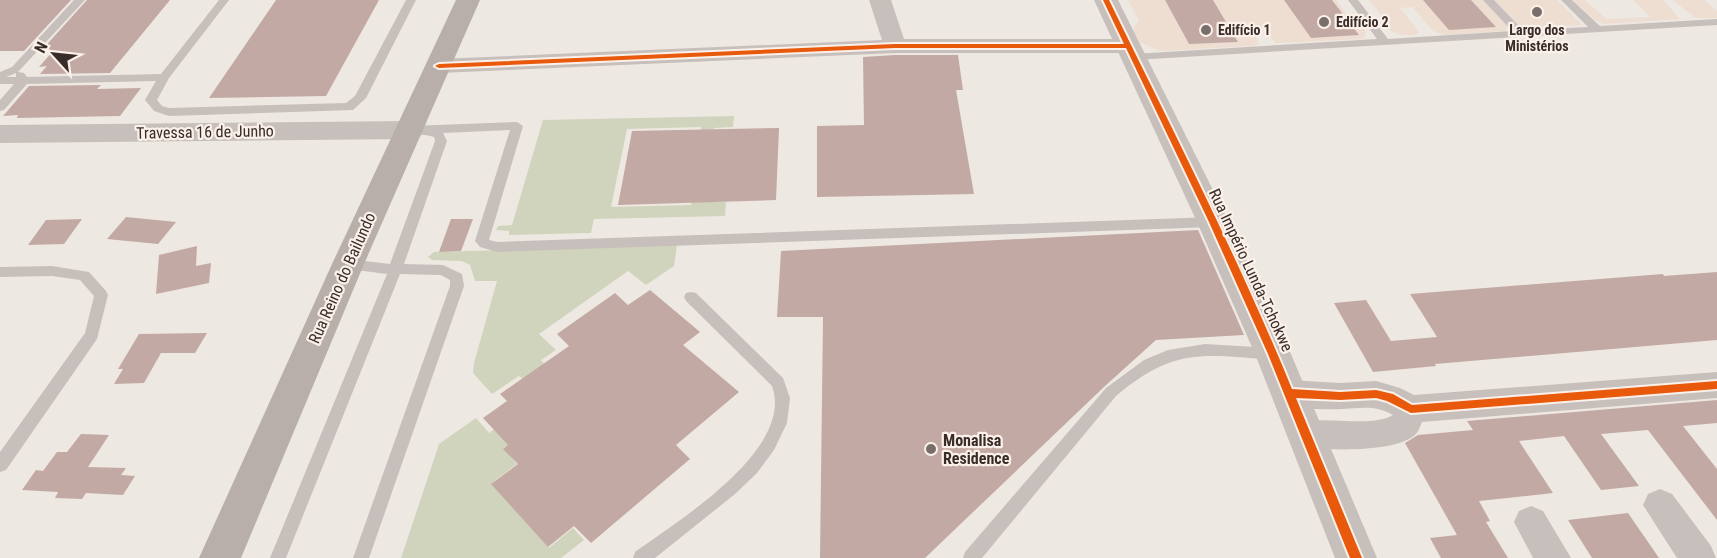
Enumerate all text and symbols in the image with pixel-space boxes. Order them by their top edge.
marker: Largo dos Ministérios [1530,5,1544,19]
place label: Edifício 2 [1336,14,1389,30]
marker: Edifício 2 [1317,15,1331,29]
place label: Edifício 1 [1218,22,1271,38]
place label: Largo dos Ministérios [1505,22,1569,54]
marker: Edifício 1 [1199,23,1213,37]
north arrow [24,24,84,84]
text: N [30,39,52,56]
street label: Travessa 16 de Junho [136,121,274,143]
street label: Rua Império Lunda-Tchokwe [1205,186,1297,354]
street label: Rua Reino do Bailundo [305,209,379,347]
place label: Monalisa Residence [943,431,1010,468]
marker: Monalisa Residence [924,442,938,456]

